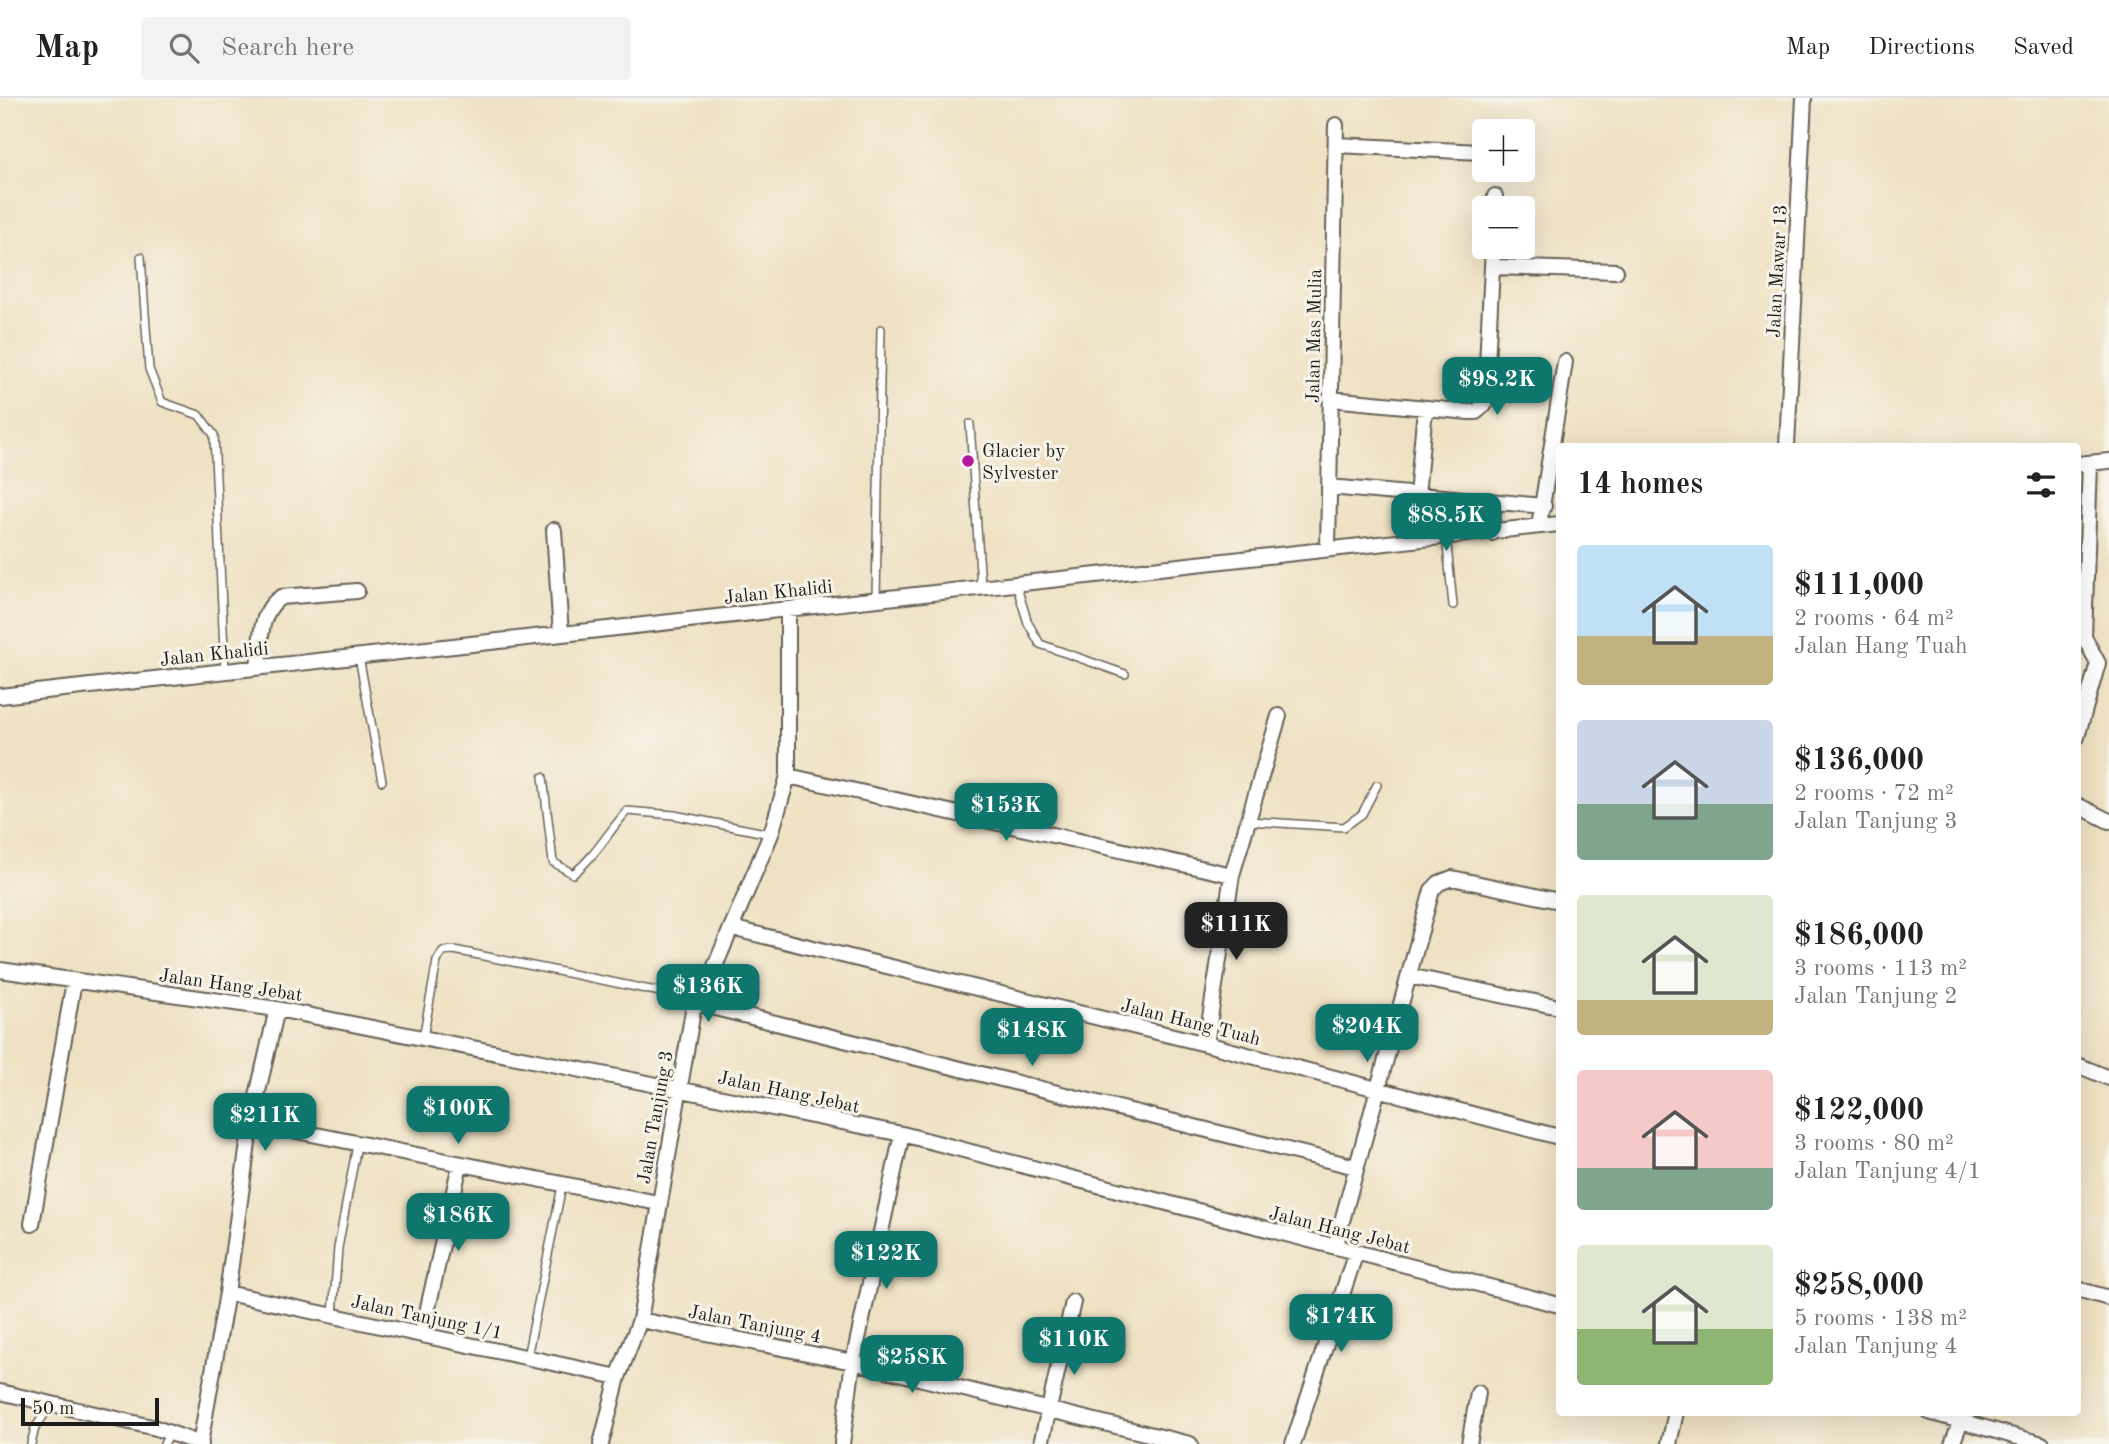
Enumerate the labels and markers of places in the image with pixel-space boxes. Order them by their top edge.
pin: $98.2K [1440,358,1554,417]
place label: Glacier by Sylvester [982,443,1065,484]
marker: Glacier by Sylvester [960,453,976,469]
pin: $88.5K [1389,494,1503,553]
pin: $153K [957,784,1055,843]
pin: $111K [1187,902,1285,962]
pin: $136K [659,964,757,1024]
pin: $204K [1318,1004,1416,1064]
pin: $148K [983,1009,1081,1068]
pin: $100K [409,1086,507,1146]
pin: $211K [216,1094,314,1153]
pin: $186K [409,1194,507,1253]
pin: $122K [837,1232,935,1291]
pin: $174K [1292,1294,1390,1354]
pin: $110K [1025,1318,1123,1377]
pin: $258K [863,1336,961,1395]

